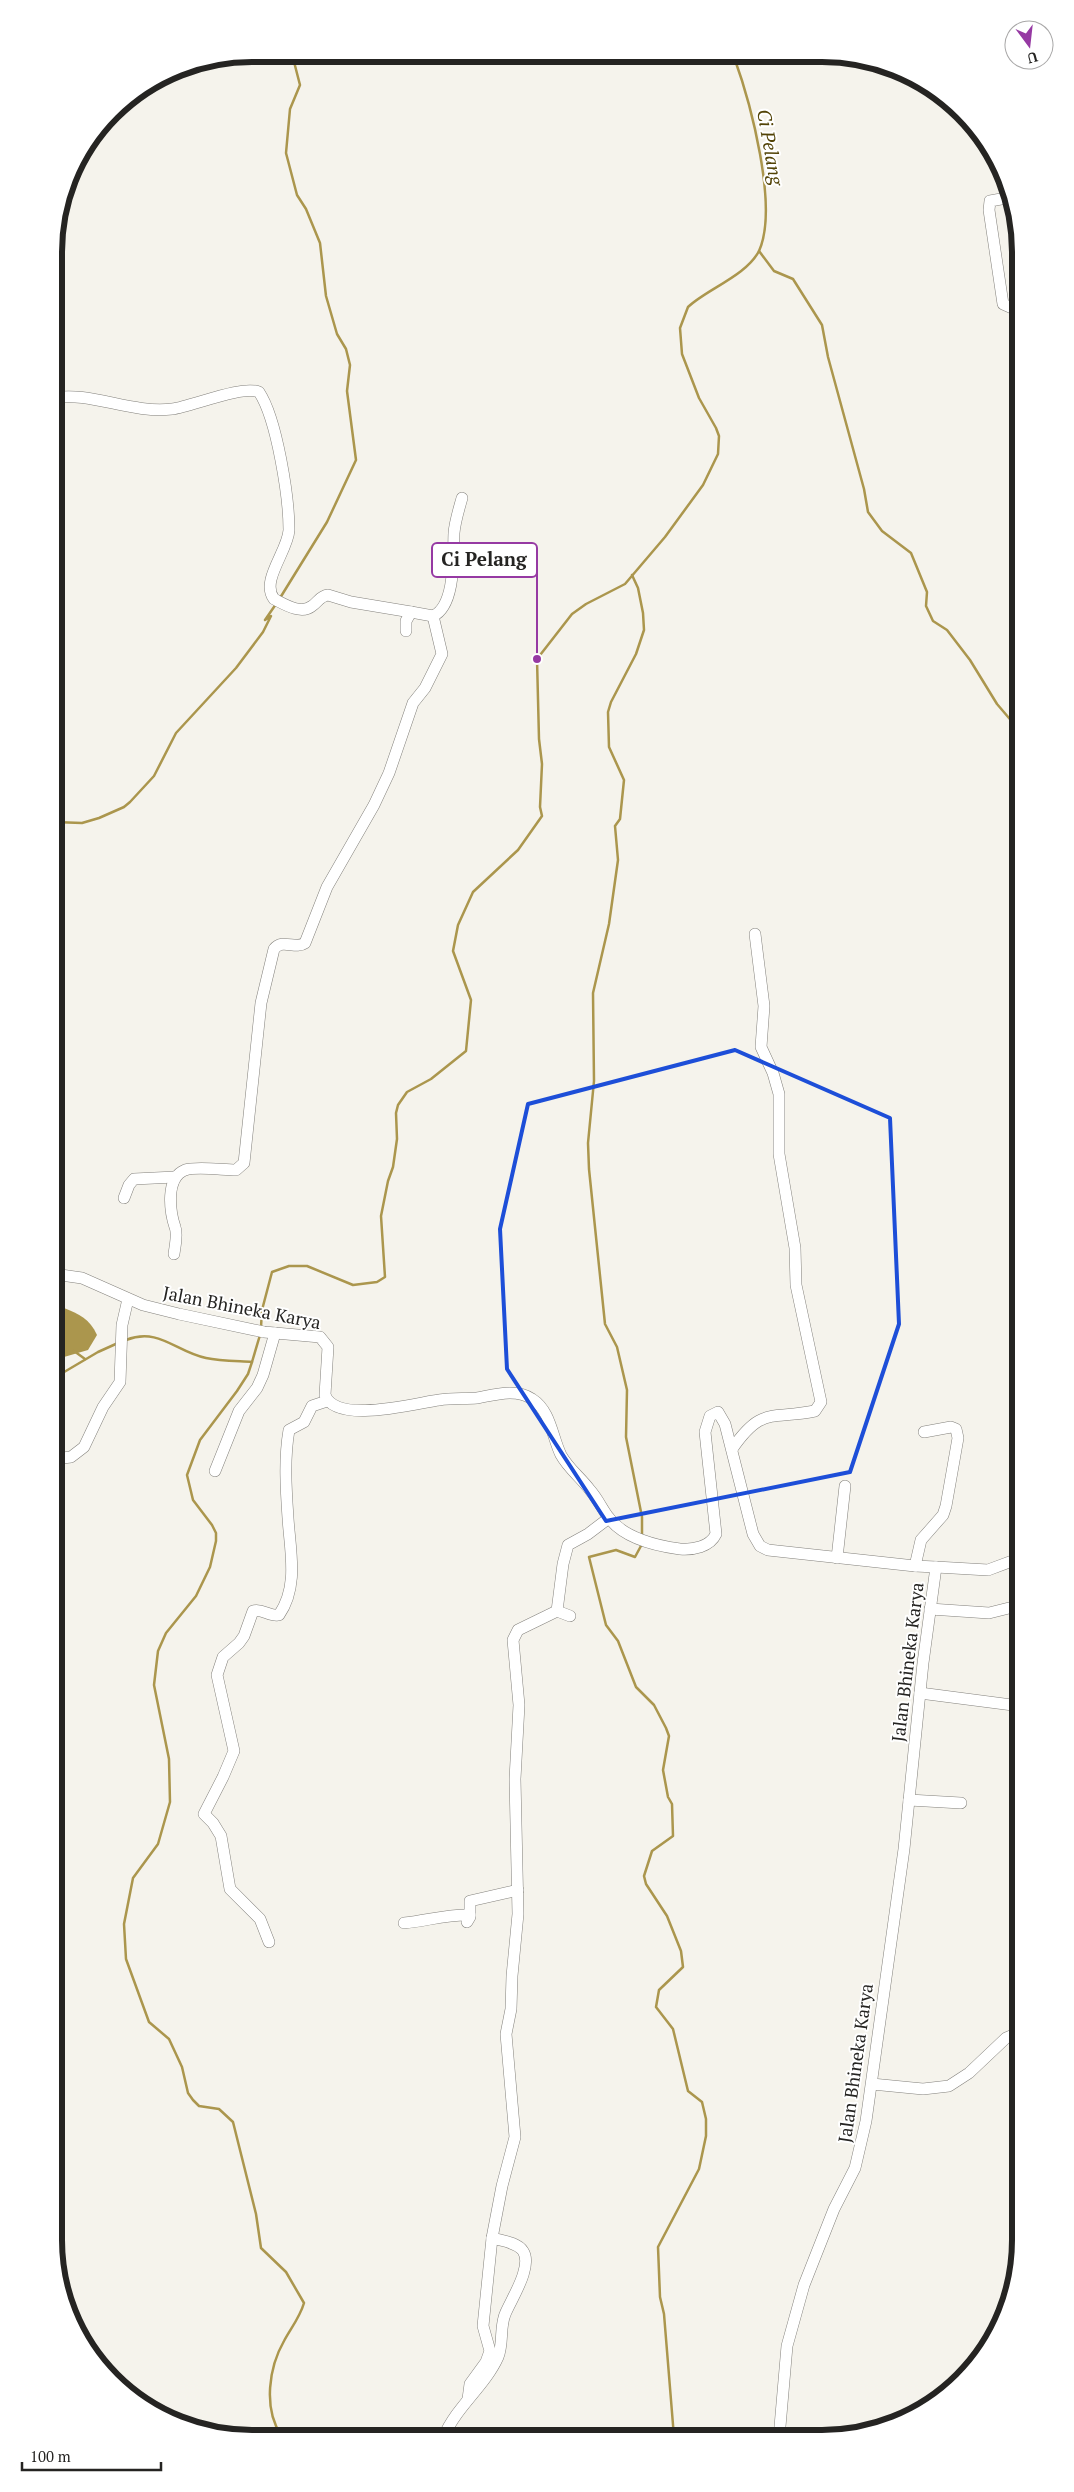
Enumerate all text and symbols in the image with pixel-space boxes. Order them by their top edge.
north arrow [1004,20,1054,70]
text: U [1025,48,1040,69]
water label: Ci Pelang [752,107,790,189]
callout: Ci Pelang [432,543,537,577]
text: Ci Pelang [441,546,528,571]
street label: Jalan Bhineka Karya [161,1280,323,1334]
street label: Jalan Bhineka Karya [885,1581,929,1743]
street label: Jalan Bhineka Karya [832,1982,878,2144]
scale bar [22,2440,161,2472]
text: 100 m [30,2446,71,2466]

